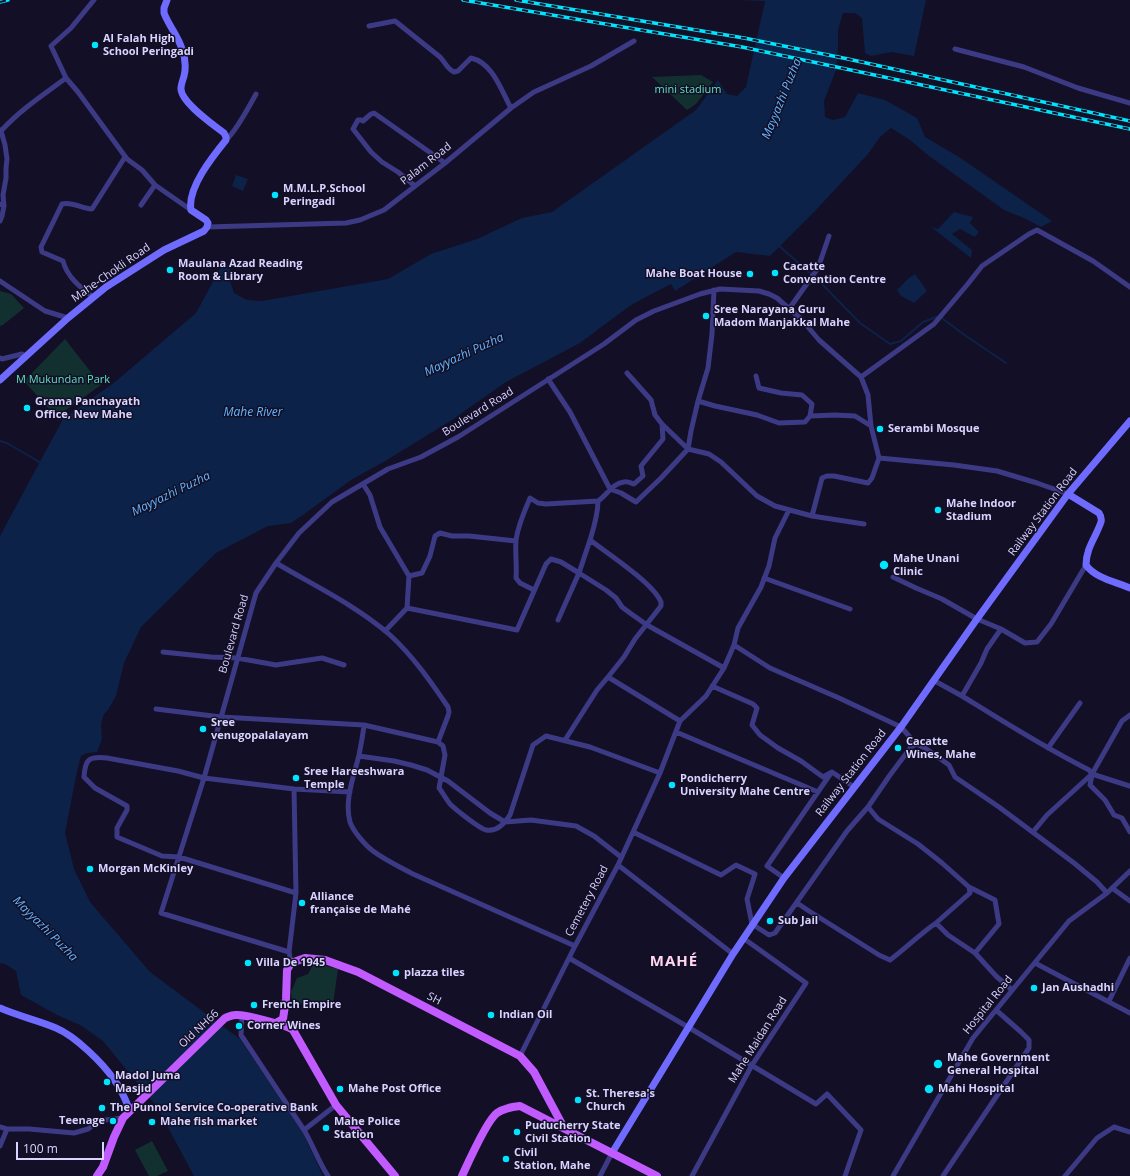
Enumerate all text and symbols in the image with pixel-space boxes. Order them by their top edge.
place label: Al Falah High School Peringadi [103,32,194,58]
marker: Al Falah High School Peringadi [90,40,100,50]
water label: Mayyazhi Puzha [759,57,805,141]
park label: mini stadium [654,83,722,97]
street label: Palam Road [398,140,454,188]
place label: M.M.L.P.School Peringadi [283,182,365,208]
marker: M.M.L.P.School Peringadi [270,190,280,200]
street label: Mahe-Chokli Road [69,241,153,305]
place label: Maulana Azad Reading Room & Library [178,257,303,283]
place label: Cacatte Convention Centre [783,260,886,286]
marker: Maulana Azad Reading Room & Library [165,265,175,275]
place label: Mahe Boat House [645,267,742,281]
marker: Cacatte Convention Centre [770,268,780,278]
marker: Mahe Boat House [745,269,755,279]
place label: Sree Narayana Guru Madom Manjakkal Mahe [714,303,850,329]
marker: Sree Narayana Guru Madom Manjakkal Mahe [701,311,711,321]
water label: Mayyazhi Puzha [422,330,506,380]
park label: M Mukundan Park [16,373,110,387]
street label: Boulevard Road [440,385,516,439]
place label: Grama Panchayath Office, New Mahe [35,395,140,421]
marker: Grama Panchayath Office, New Mahe [22,403,32,413]
water label: Mahe River [224,406,282,420]
place label: Serambi Mosque [888,422,980,436]
marker: Serambi Mosque [875,424,885,434]
street label: Railway Station Road [1006,465,1080,559]
water label: Mayyazhi Puzha [129,469,213,519]
place label: Mahe Indoor Stadium [946,497,1016,523]
marker: Mahe Indoor Stadium [933,505,943,515]
place label: Mahe Unani Clinic [893,552,959,578]
marker: Mahe Unani Clinic [878,559,890,571]
street label: Boulevard Road [216,593,252,675]
place label: Sree venugopalalayam [211,716,309,742]
marker: Sree venugopalalayam [198,724,208,734]
street label: Railway Station Road [813,727,889,819]
place label: Cacatte Wines, Mahe [906,735,976,761]
marker: Cacatte Wines, Mahe [893,743,903,753]
place label: Sree Hareeshwara Temple [304,765,404,791]
place label: Pondicherry University Mahe Centre [680,772,810,798]
marker: Sree Hareeshwara Temple [291,773,301,783]
marker: Pondicherry University Mahe Centre [667,780,677,790]
place label: Morgan McKinley [98,862,193,876]
street label: Cemetery Road [563,863,611,939]
marker: Morgan McKinley [85,864,95,874]
place label: Alliance française de Mahé [310,890,411,916]
water label: Mayyazhi Puzha [10,894,80,964]
marker: Alliance française de Mahé [297,898,307,908]
place label: Sub Jail [778,914,818,928]
marker: Sub Jail [765,916,775,926]
district label: MAHÉ [650,953,698,971]
place label: Villa De 1945 [256,956,325,970]
marker: Villa De 1945 [243,958,253,968]
place label: plazza tiles [404,966,465,980]
marker: plazza tiles [391,968,401,978]
street label: Hospital Road [960,973,1016,1037]
place label: Jan Aushadhi [1042,981,1114,995]
marker: Jan Aushadhi [1029,983,1039,993]
street label: SH [425,990,443,1008]
street label: Mahe Maidan Road [726,994,790,1086]
place label: French Empire [262,998,341,1012]
marker: French Empire [249,1000,259,1010]
street label: Old NH66 [176,1007,222,1051]
place label: Indian Oil [499,1008,552,1022]
marker: Indian Oil [486,1010,496,1020]
place label: Corner Wines [247,1019,321,1033]
marker: Corner Wines [234,1021,244,1031]
place label: Mahe Government General Hospital [947,1051,1050,1077]
marker: Mahe Government General Hospital [932,1058,944,1070]
place label: Madol Juma Masjid [115,1069,180,1095]
marker: Madol Juma Masjid [102,1077,112,1087]
place label: Mahe Post Office [348,1082,441,1096]
place label: Mahi Hospital [938,1082,1014,1096]
marker: Mahi Hospital [923,1083,935,1095]
marker: Mahe Post Office [335,1084,345,1094]
place label: St. Theresa's Church [586,1087,655,1113]
marker: St. Theresa's Church [573,1095,583,1105]
place label: The Punnol Service Co-operative Bank [110,1101,318,1115]
marker: The Punnol Service Co-operative Bank [97,1103,107,1113]
place label: Teenage [59,1114,105,1128]
place label: Mahe fish market [160,1115,257,1129]
place label: Mahe Police Station [334,1115,400,1141]
marker: Teenage [108,1116,118,1126]
marker: Mahe fish market [147,1117,157,1127]
place label: Puducherry State Civil Station [525,1119,621,1145]
marker: Mahe Police Station [321,1123,331,1133]
marker: Puducherry State Civil Station [512,1127,522,1137]
scale bar [18,1134,106,1160]
text: 100 m [23,1140,58,1157]
place label: Civil Station, Mahe [514,1146,590,1172]
marker: Civil Station, Mahe [501,1154,511,1164]

